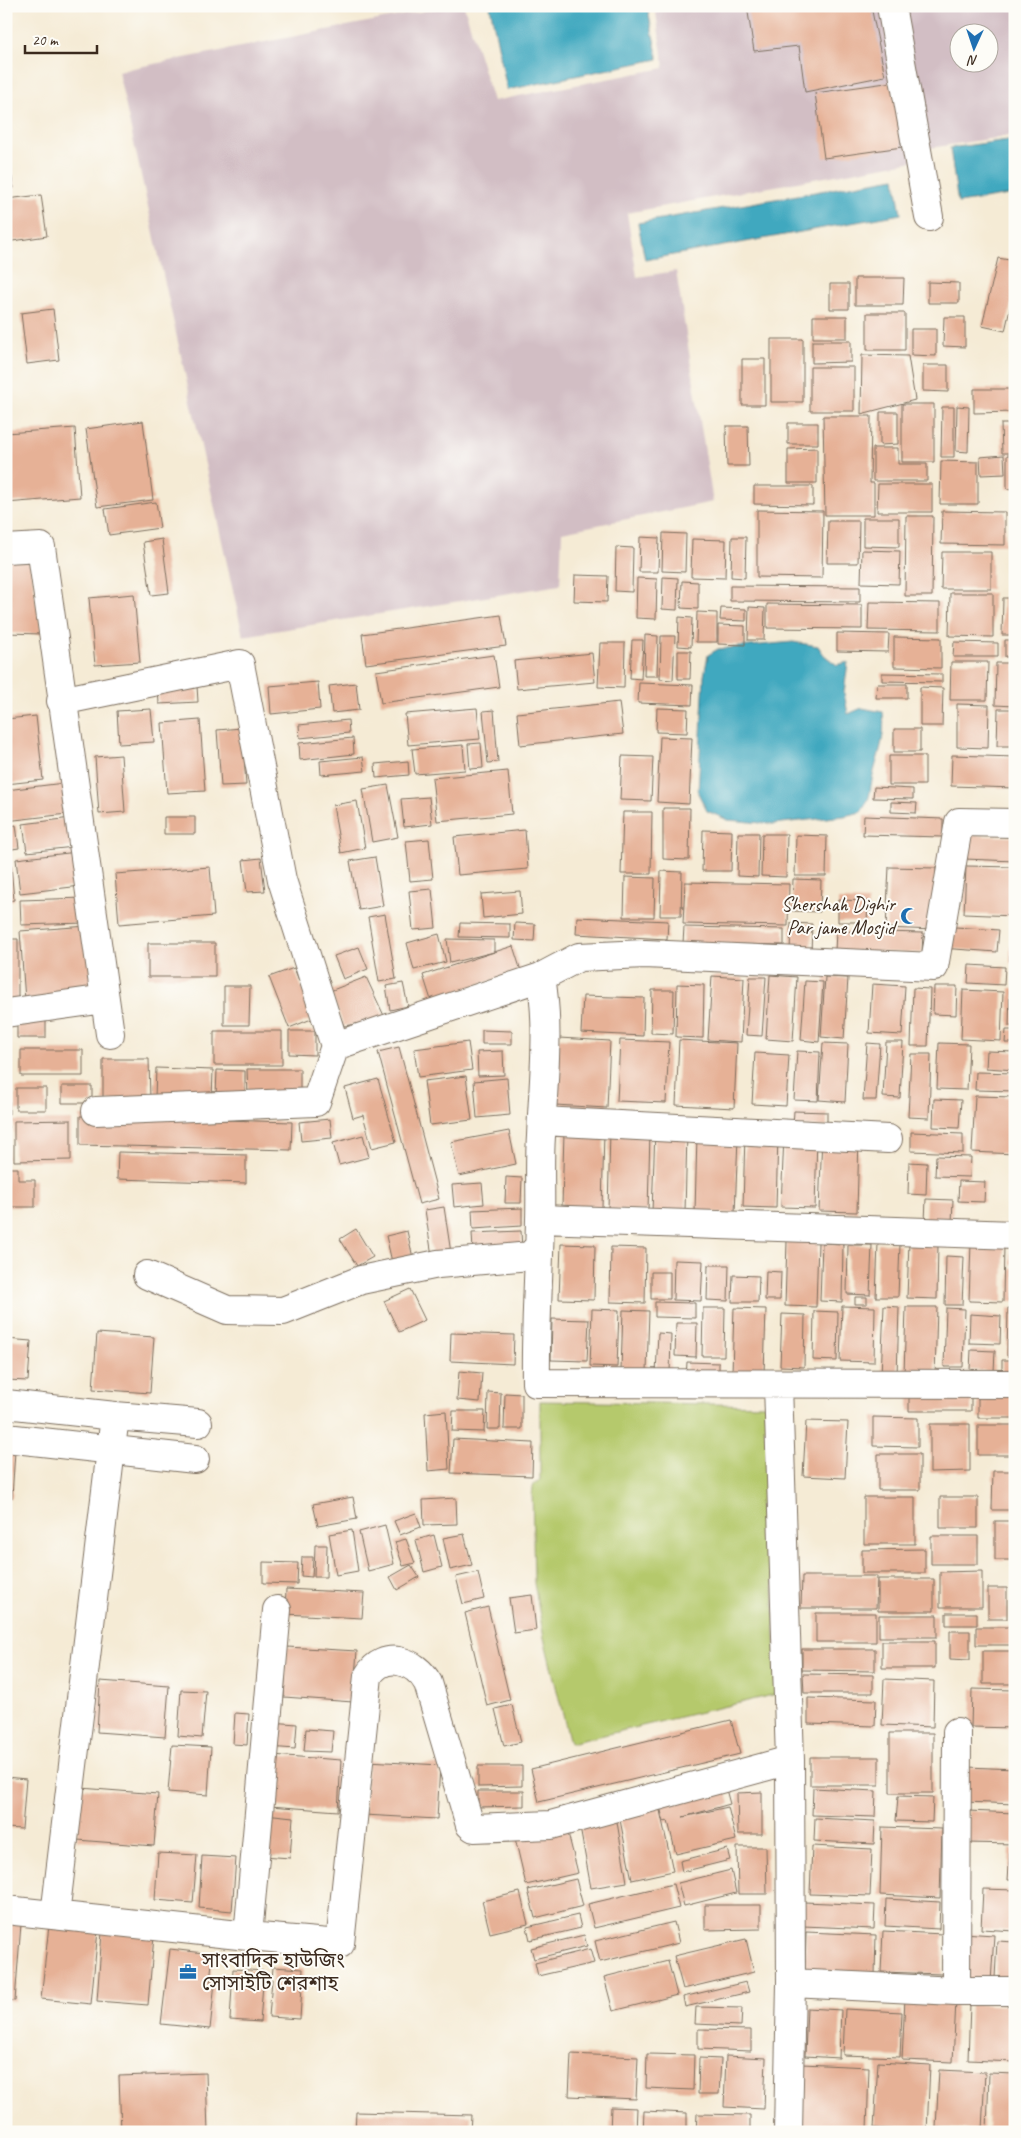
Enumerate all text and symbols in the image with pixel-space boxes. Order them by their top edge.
scale bar [25,22,98,54]
north arrow [948,22,998,72]
text: 20 m [32,31,59,50]
text: N [966,52,978,69]
place label: Shershah Dighir Par jame Mosjid [781,892,898,940]
mosque icon: Shershah Dighir Par jame Mosjid [899,906,919,926]
place label: সাংবাদিক হাউজিং সোসাইটি শেরশাহ [201,1948,345,1996]
office icon: সাংবাদিক হাউজিং সোসাইটি শেরশাহ [178,1962,198,1982]

